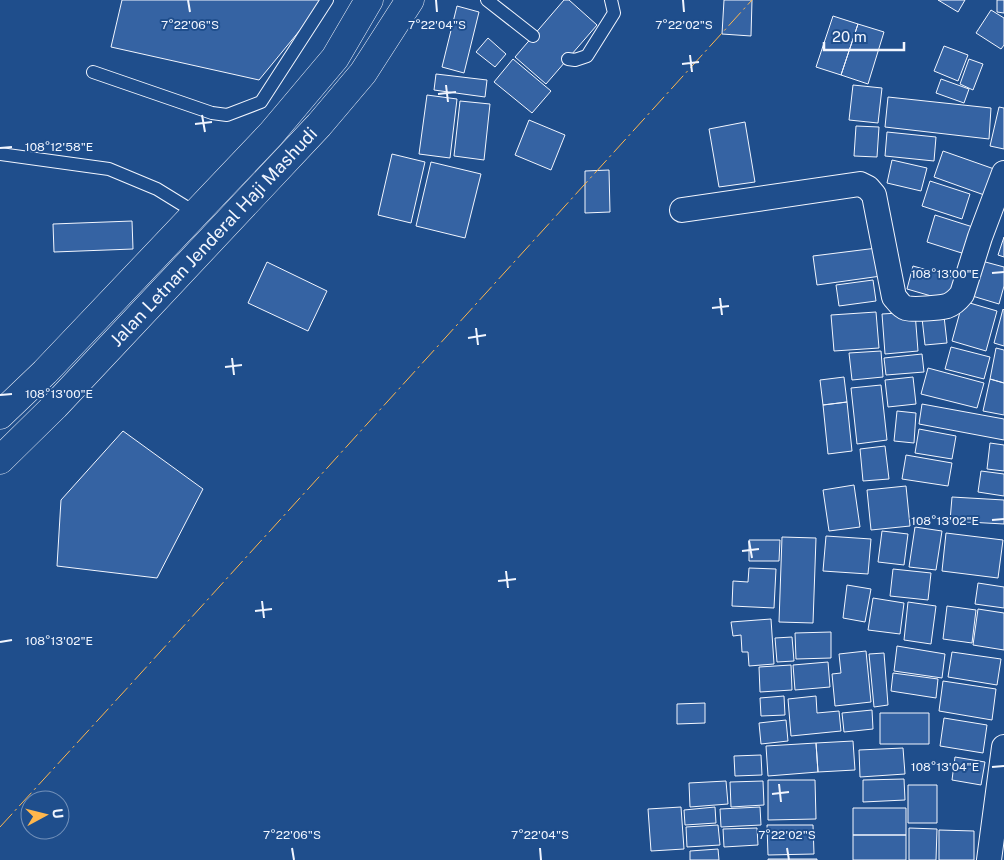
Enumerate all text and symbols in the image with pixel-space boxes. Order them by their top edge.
text: 7°22'06"S [161,18,219,32]
text: 7°22'04"S [408,18,466,32]
text: 7°22'02"S [655,18,713,32]
scale bar [824,20,904,52]
text: 20 m [832,28,867,45]
street label: Jalan Letnan Jenderal Haji Mashudi [106,123,321,350]
text: 108°12'58"E [25,140,93,154]
text: 108°13'00"E [911,267,979,281]
text: 108°13'00"E [25,387,93,401]
text: 108°13'02"E [911,514,979,528]
text: 108°13'02"E [25,634,93,648]
text: 108°13'04"E [911,760,979,774]
north arrow [20,790,70,840]
text: U [49,807,66,819]
text: 7°22'06"S [263,828,321,842]
text: 7°22'04"S [511,828,569,842]
text: 7°22'02"S [758,828,816,842]

